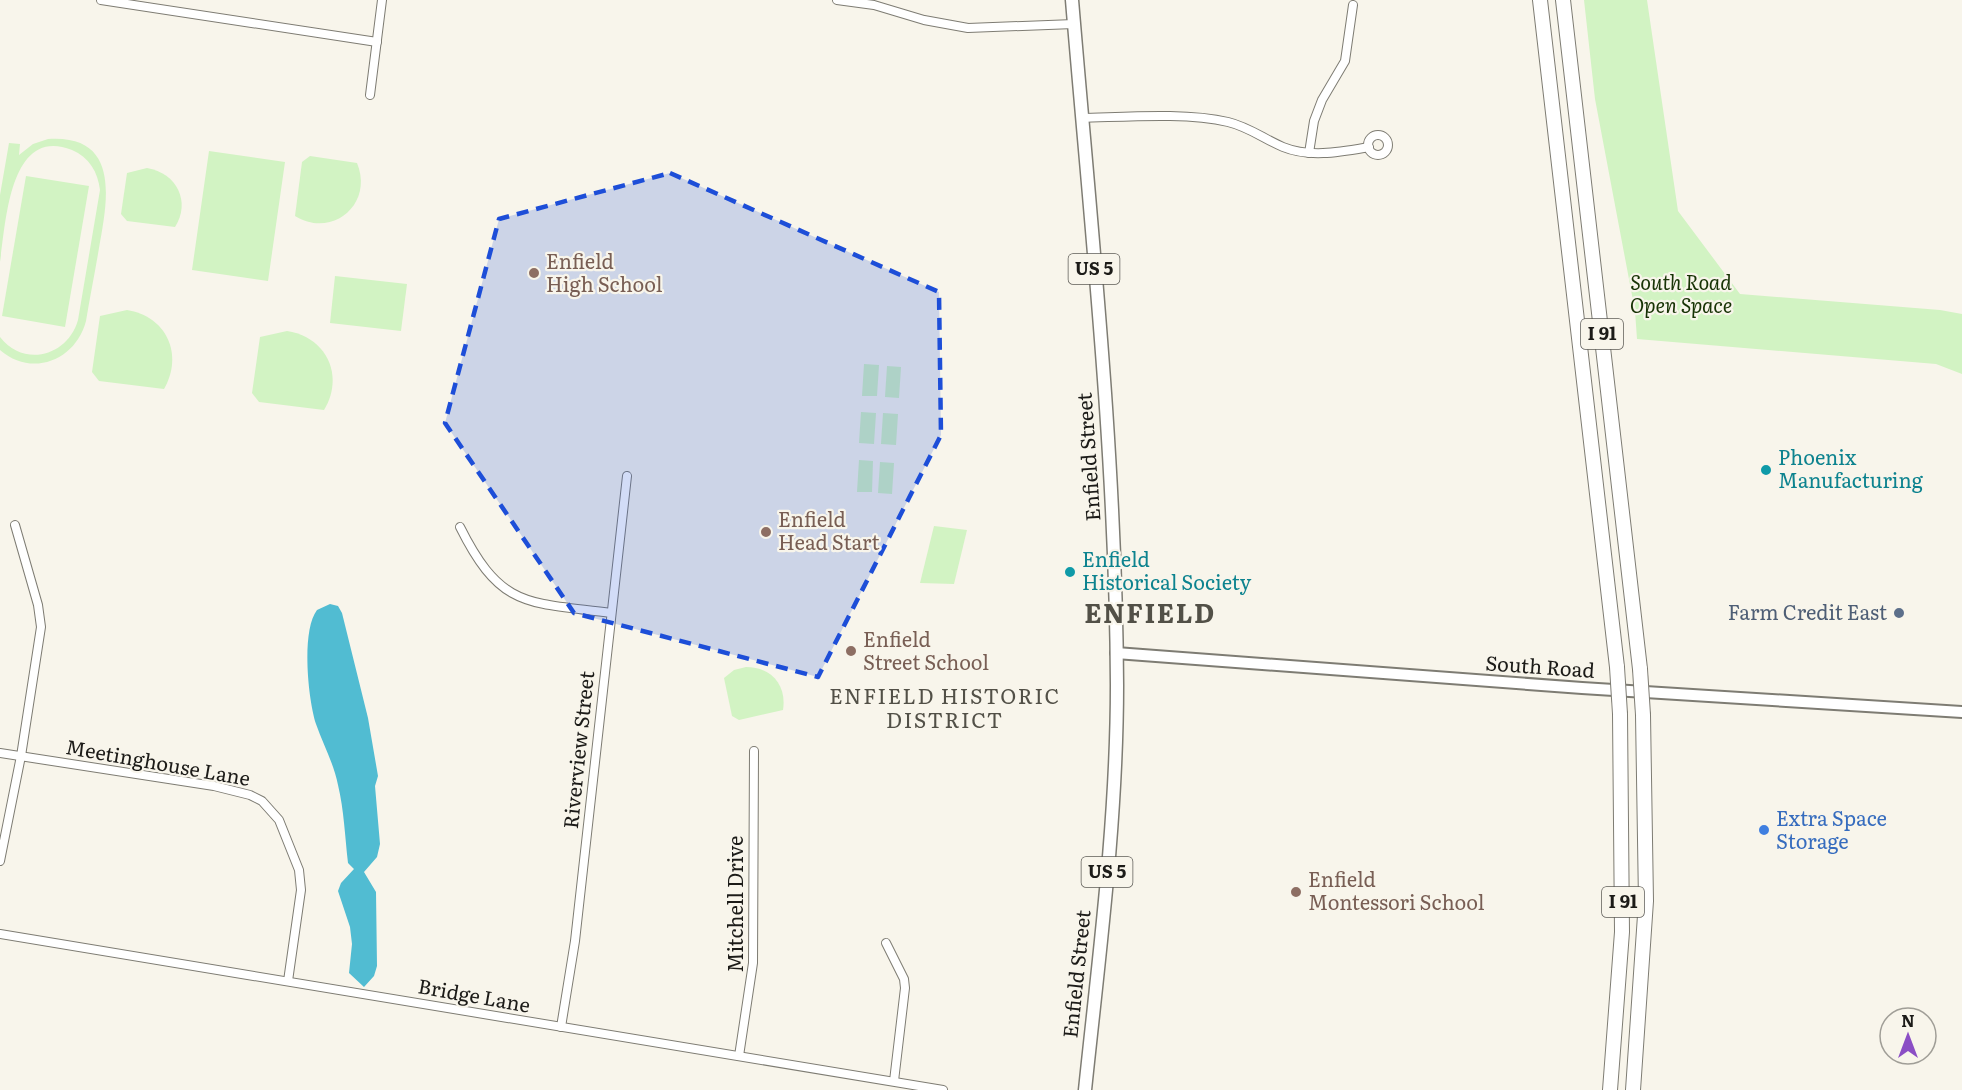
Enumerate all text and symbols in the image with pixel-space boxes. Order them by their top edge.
place label: Enfield High School [546,245,663,298]
road number: US 5 [1068,254,1120,284]
marker: Enfield High School [527,266,541,280]
park label: South Road Open Space [1630,266,1732,319]
road number: I 91 [1581,319,1623,349]
street label: Enfield Street [1068,392,1106,522]
place label: Phoenix Manufacturing [1778,441,1924,494]
marker: Phoenix Manufacturing [1759,463,1773,477]
place label: Enfield Head Start [778,503,880,556]
marker: Enfield Head Start [759,525,773,539]
place label: Enfield Historical Society [1082,543,1252,596]
marker: Enfield Historical Society [1063,565,1077,579]
district label: ENFIELD [1084,592,1216,631]
place label: Farm Credit East [1728,596,1887,626]
marker: Farm Credit East [1892,606,1906,620]
place label: Enfield Street School [863,623,989,676]
marker: Enfield Street School [844,644,858,658]
street label: South Road [1484,646,1596,684]
street label: Riverview Street [554,669,600,830]
district label: ENFIELD HISTORIC DISTRICT [829,679,1061,734]
street label: Meetinghouse Lane [64,730,253,792]
place label: Extra Space Storage [1776,802,1887,855]
marker: Extra Space Storage [1757,823,1771,837]
street label: Mitchell Drive [719,836,749,972]
road number: US 5 [1082,857,1132,887]
place label: Enfield Montessori School [1308,863,1485,916]
marker: Enfield Montessori School [1289,885,1303,899]
road number: I 91 [1602,887,1644,917]
street label: Enfield Street [1053,908,1097,1039]
street label: Bridge Lane [416,969,533,1019]
north arrow [1878,1006,1938,1066]
text: N [1901,1008,1915,1032]

